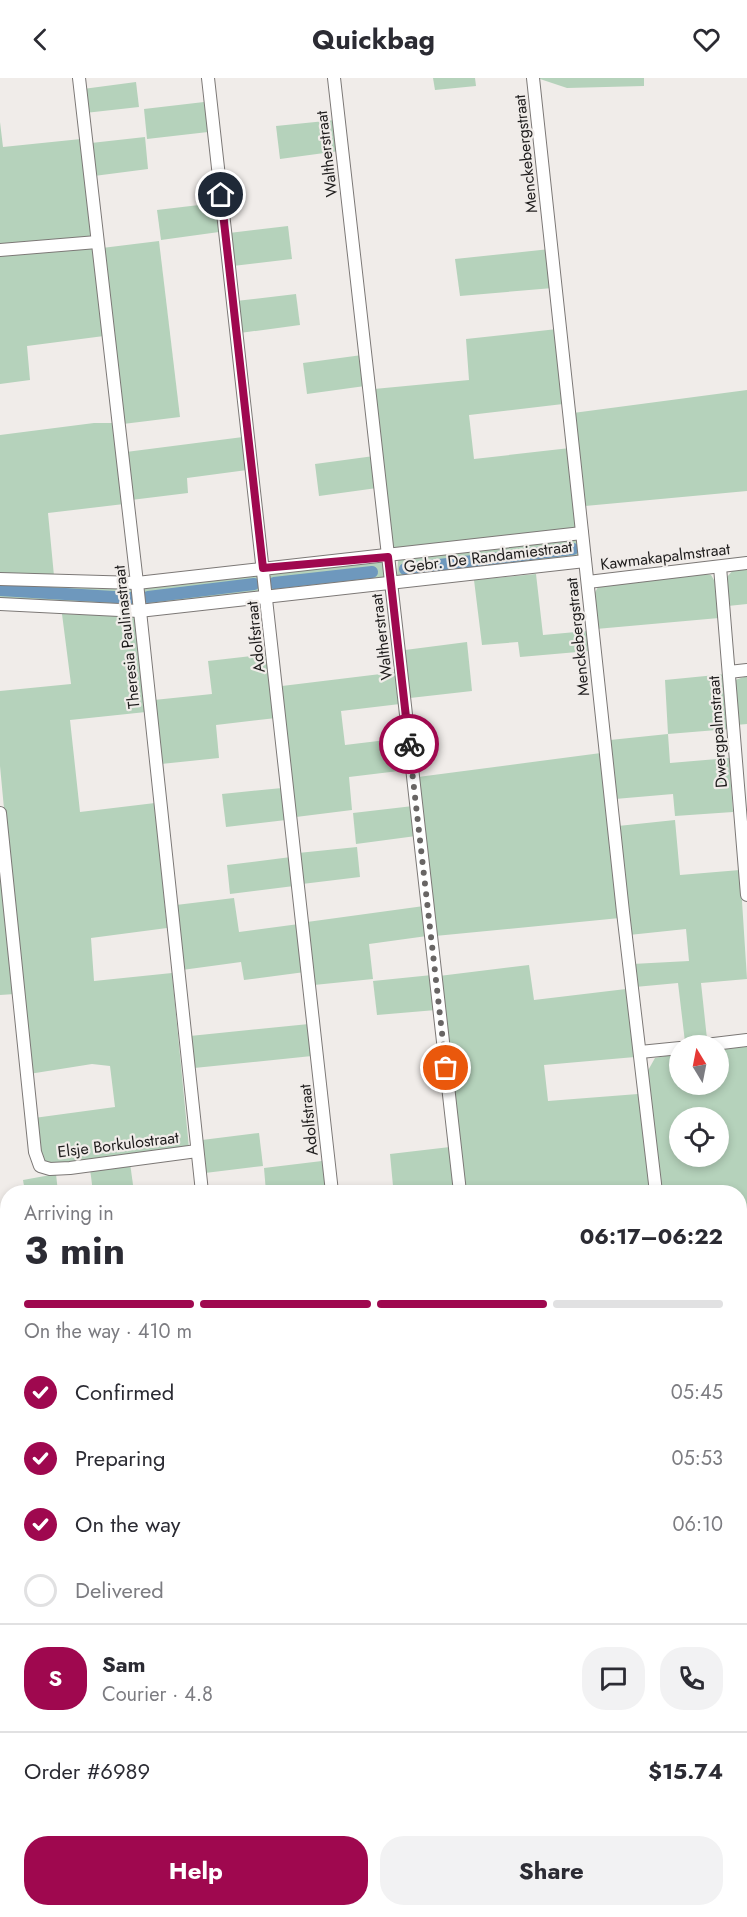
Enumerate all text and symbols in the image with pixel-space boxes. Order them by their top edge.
text: Quickbag [312,20,435,59]
icon: back [24,23,57,56]
icon: heart [690,23,723,56]
street label: Menckebergstraat [508,93,543,214]
street label: Waltherstraat [310,109,343,198]
pin [195,169,246,220]
icon: home [204,178,237,211]
street label: Gebr. De Randamiestraat [403,535,574,578]
street label: Kawmakapalmstraat [599,537,731,576]
street label: Theresia Paulinastraat [108,564,145,710]
street label: Menckebergstraat [560,576,595,697]
street label: Waltherstraat [365,592,398,681]
street label: Adolfstraat [240,600,271,674]
street label: Dwergpalmstraat [702,675,733,789]
courier [379,714,439,774]
icon: bike [393,728,426,761]
north arrow [669,1035,729,1095]
map controls [669,1035,729,1167]
pin [420,1042,471,1093]
icon: bag [429,1051,462,1084]
street label: Adolfstraat [293,1083,324,1157]
button: locate [669,1107,729,1167]
street label: Elsje Borkulostraat [56,1126,180,1163]
text: Arriving in [24,1199,114,1228]
text: 06:17–06:22 [580,1220,723,1252]
text: 3 min [24,1222,125,1279]
text: On the way · 410 m [24,1317,192,1346]
icon: check [24,1376,57,1409]
text: Confirmed [75,1376,174,1408]
text: 05:45 [671,1378,723,1407]
icon: check [24,1442,57,1475]
text: Preparing [75,1442,166,1474]
text: 05:53 [672,1444,723,1473]
icon: check [24,1508,57,1541]
text: On the way [75,1508,180,1540]
text: 06:10 [672,1510,723,1539]
text: Delivered [75,1574,164,1606]
button: chat [582,1647,645,1710]
button: phone [660,1647,723,1710]
text: Sam [102,1648,146,1680]
text: S [49,1662,62,1694]
text: Courier · 4.8 [102,1680,213,1709]
text: Order #6989 [24,1755,150,1787]
text: $15.74 [648,1755,723,1787]
button: Help [24,1836,368,1905]
button: Share [380,1836,723,1905]

